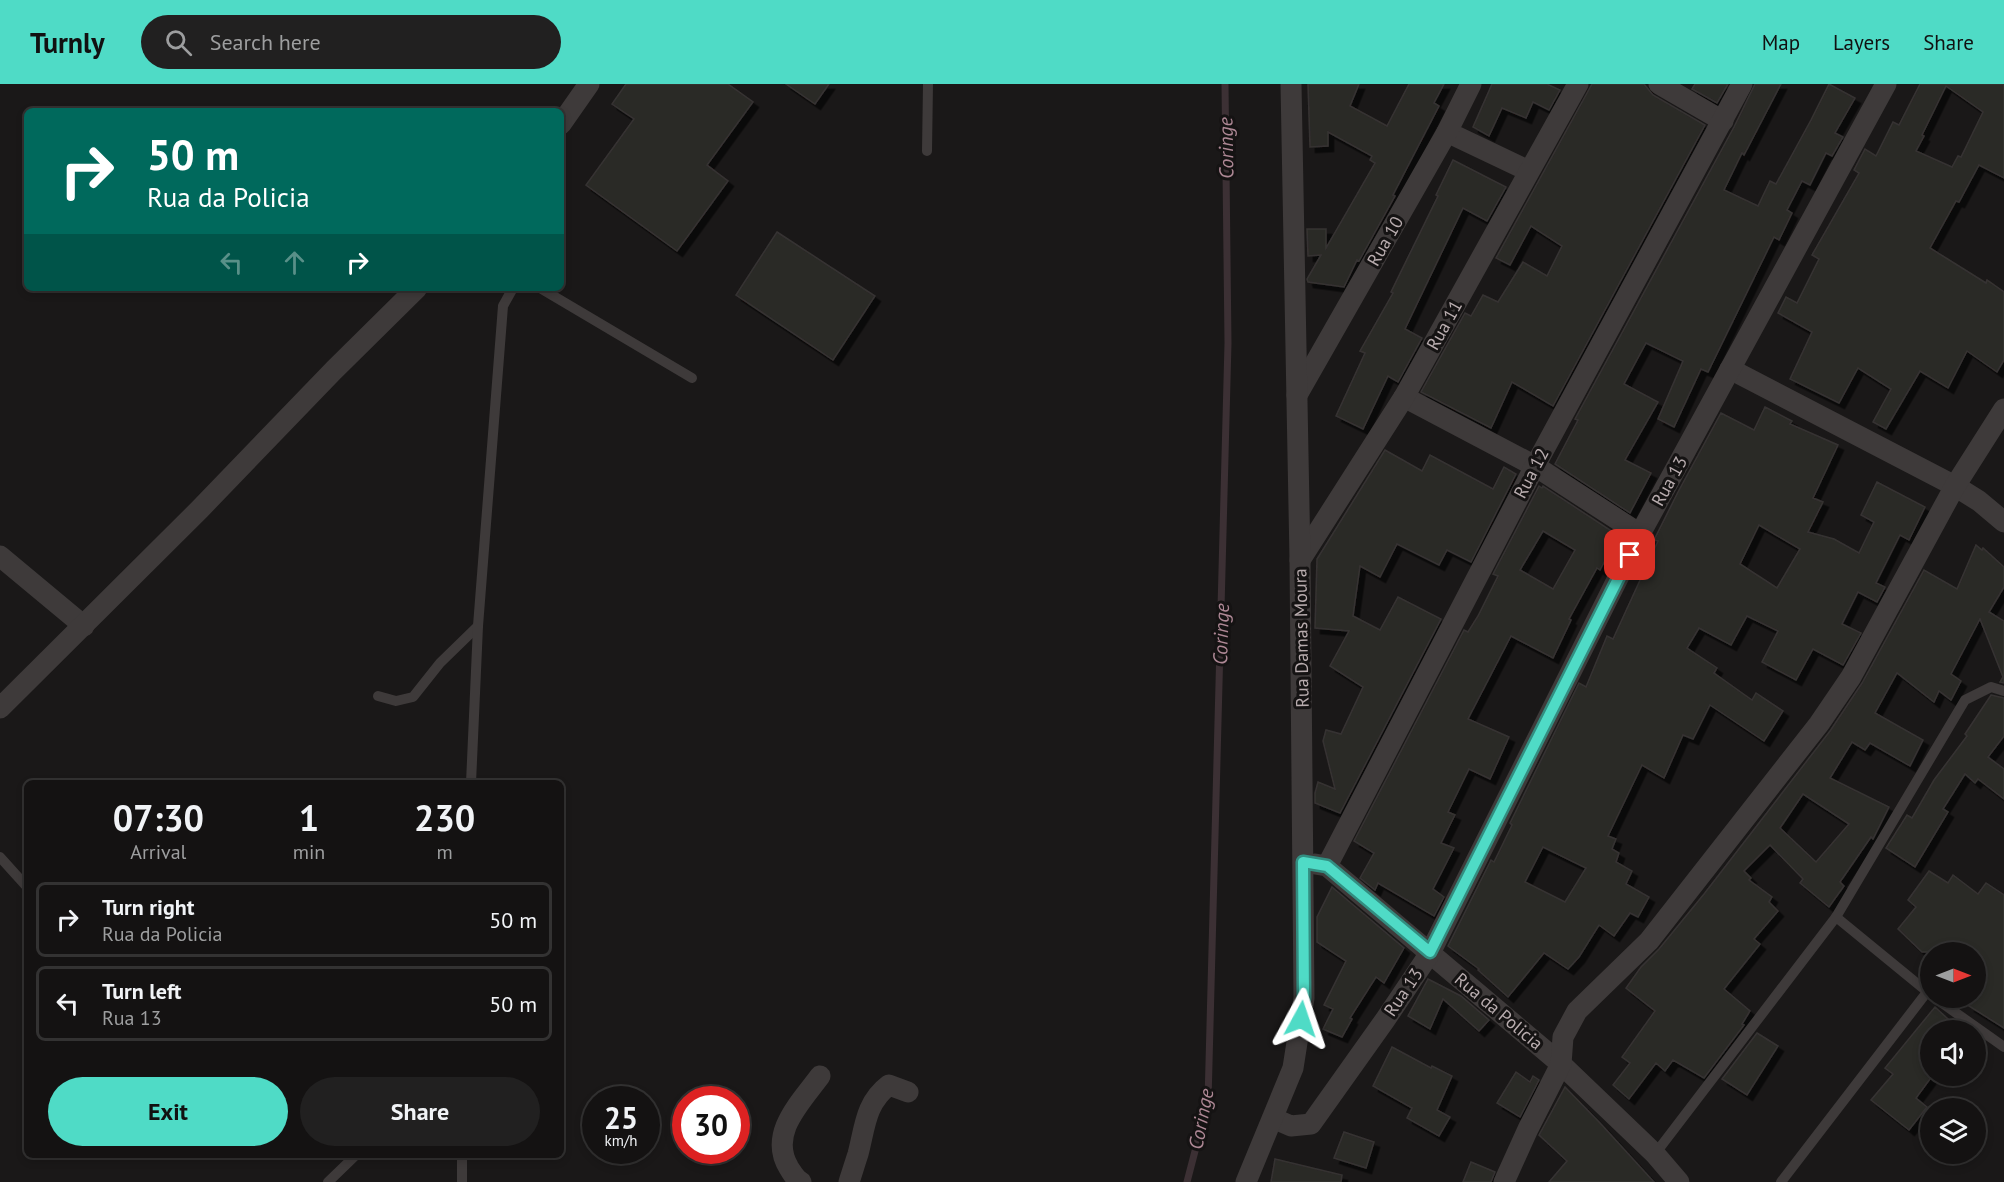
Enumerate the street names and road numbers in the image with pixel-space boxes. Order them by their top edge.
street label: Rua 10 [1362,212,1408,270]
street label: Rua 11 [1421,296,1467,354]
street label: Rua 12 [1508,444,1554,502]
street label: Rua 13 [1646,452,1692,510]
street label: Rua Damas Moura [1288,568,1314,708]
street label: Rua 13 [1378,963,1428,1021]
street label: Rua da Policia [1450,967,1548,1055]

